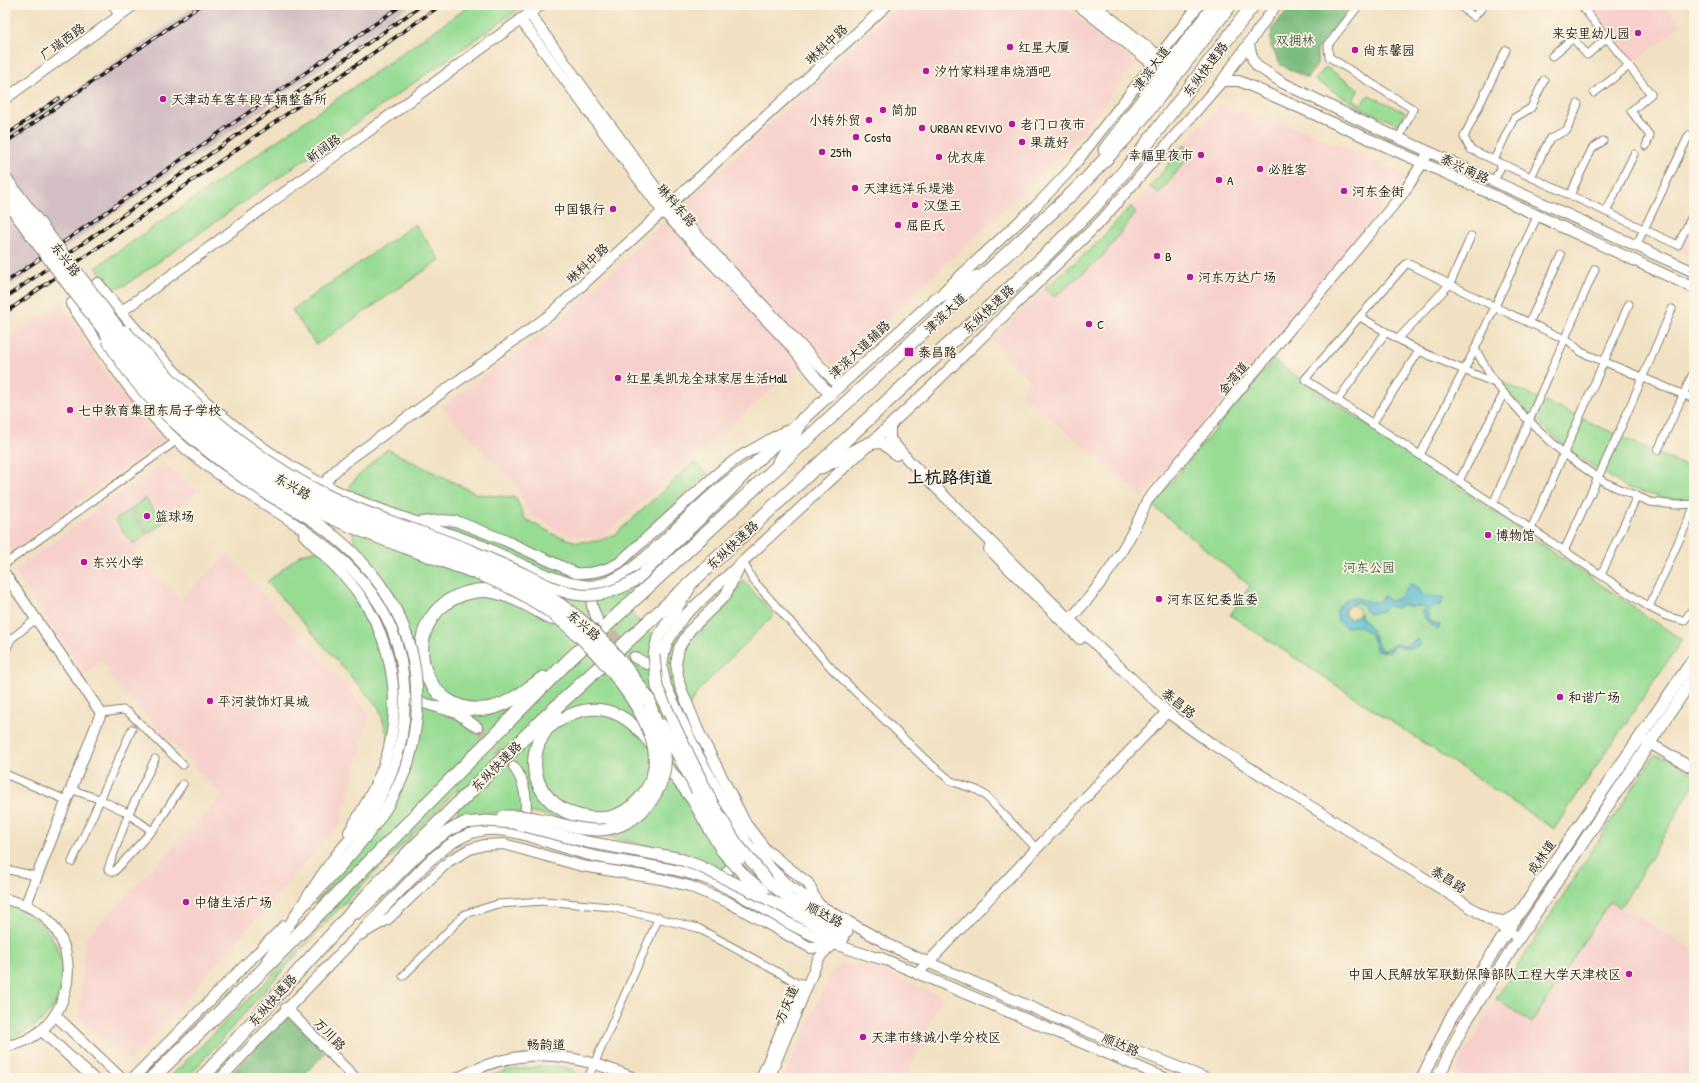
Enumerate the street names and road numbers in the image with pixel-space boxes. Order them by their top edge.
street label: 广瑞西路 [36,18,88,64]
street label: 琳科中路 [801,20,851,68]
street label: 东纵快速路 [1178,38,1232,100]
street label: 津滨大道 [1128,42,1174,94]
street label: 新阔路 [302,129,344,167]
street label: 泰兴南路 [1438,149,1492,187]
street label: 琳科东路 [653,179,701,231]
street label: 东兴路 [47,238,85,280]
street label: 琳科中路 [562,239,612,287]
street label: 东纵快速路 [958,280,1018,338]
street label: 津滨大道 [920,289,970,337]
street label: 津滨大道辅路 [824,316,894,382]
street label: 金湾道 [1214,357,1252,399]
street label: 东兴路 [272,468,314,504]
street label: 东纵快速路 [702,516,762,574]
street label: 东兴路 [563,605,605,645]
street label: 泰昌路 [1158,684,1200,722]
street label: 东纵快速路 [467,737,525,795]
street label: 成林道 [1522,836,1560,878]
street label: 泰昌路 [1428,861,1470,897]
street label: 顺达路 [804,897,846,931]
street label: 东纵快速路 [244,970,300,1030]
street label: 万庆道 [770,983,802,1025]
street label: 万川路 [310,1014,350,1054]
street label: 顺达路 [1100,1028,1142,1060]
street label: 畅韵道 [526,1035,566,1053]

